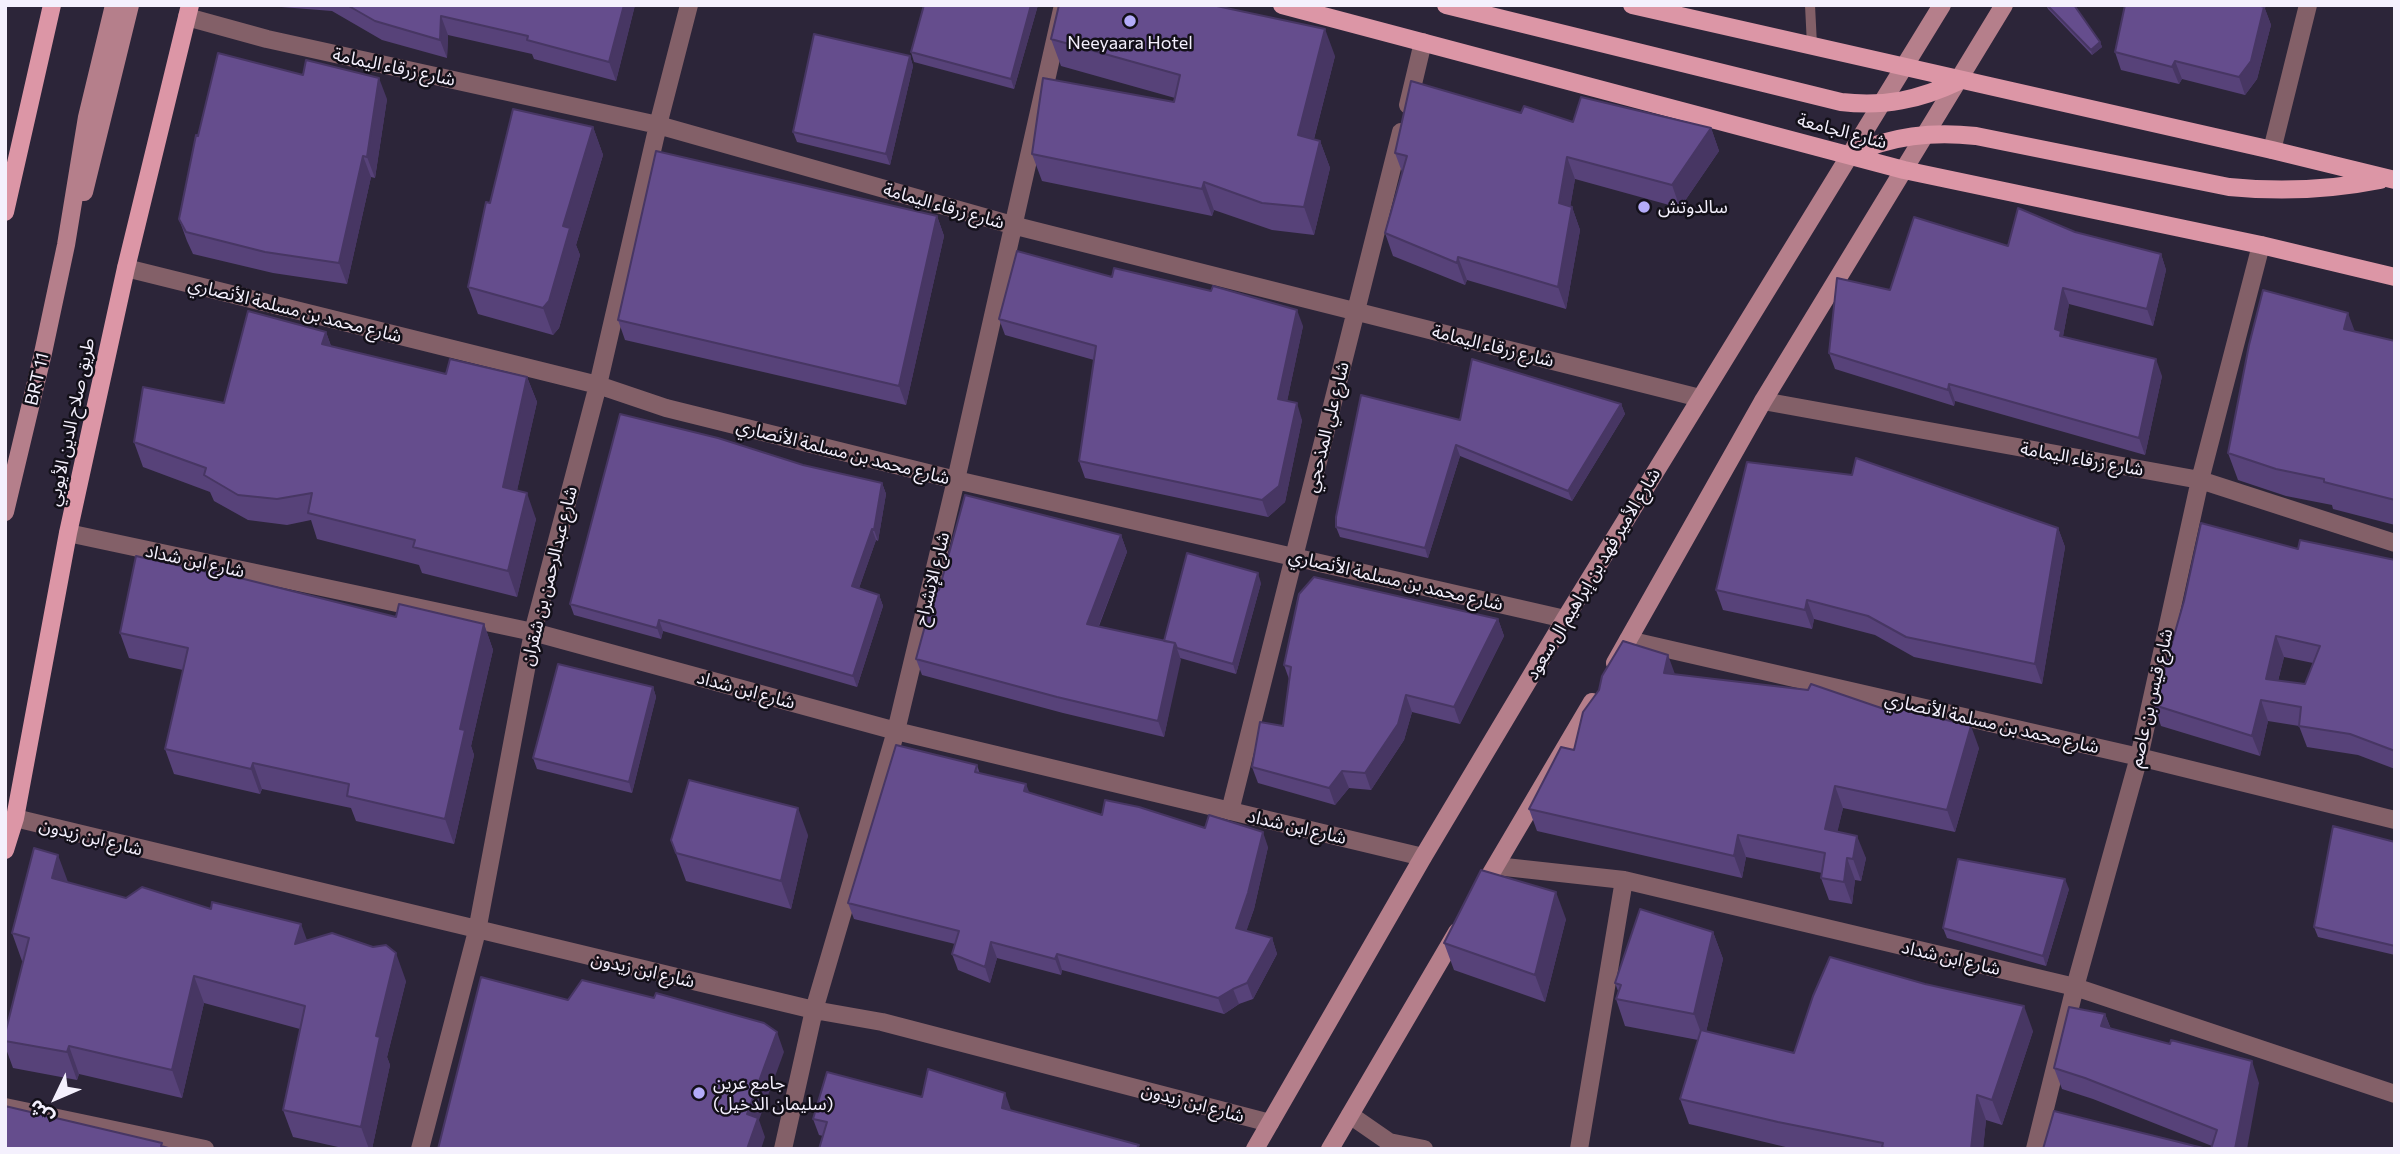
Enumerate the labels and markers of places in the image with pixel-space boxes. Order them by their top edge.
marker: Neeyaara Hotel [1122,13,1138,29]
place label: Neeyaara Hotel [1067,32,1193,54]
place label: سالدوتش [1658,196,1728,218]
marker: سالدوتش [1636,199,1652,215]
place label: جامع عرين (سليمان الدخيل) [713,1072,834,1114]
marker: جامع عرين (سليمان الدخيل) [691,1085,707,1101]

